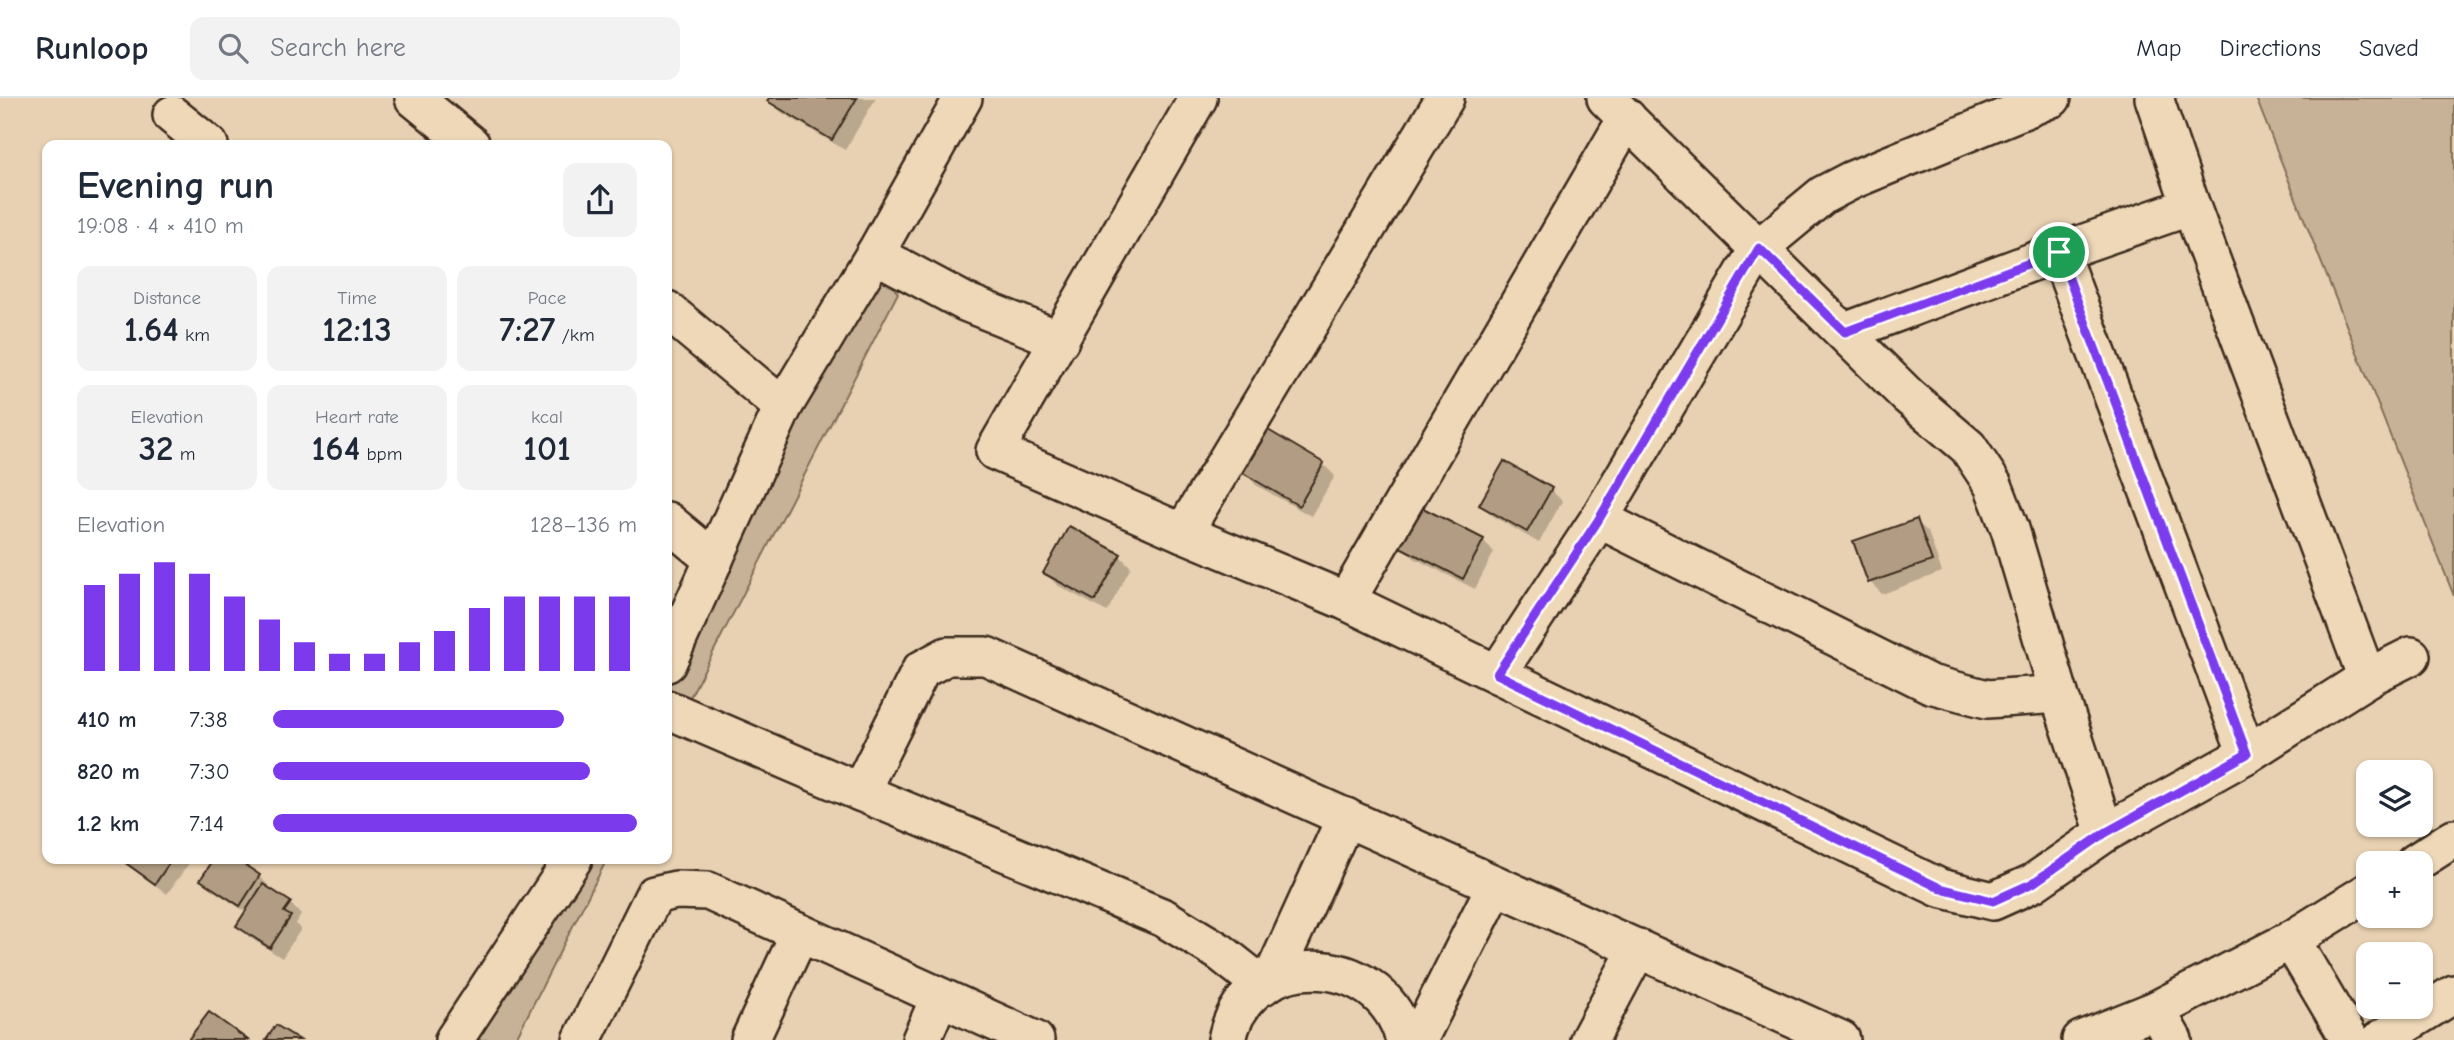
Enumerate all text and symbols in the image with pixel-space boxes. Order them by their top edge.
search box [190,17,680,80]
text: Runloop [35,29,148,67]
icon: search [214,29,252,67]
text: Search here [270,33,406,63]
text: Map [2136,34,2182,62]
text: Directions [2220,34,2321,62]
text: Saved [2359,34,2419,62]
button: share [563,163,637,237]
text: Evening run [77,164,274,208]
text: 19:08 · 4 × 410 m [77,212,244,239]
pin [2029,222,2089,282]
icon: arrive [2040,233,2078,271]
text: Distance [133,287,201,309]
text: Time [337,287,377,309]
text: Pace [528,287,566,309]
text: 1.64 [124,309,179,350]
text: 12:13 [322,309,392,350]
text: 7:27 [499,309,555,350]
text: km [179,324,210,346]
text: /km [555,324,595,346]
text: Elevation [131,406,203,428]
text: Heart rate [315,406,399,428]
text: kcal [531,406,563,428]
text: 32 [139,428,173,469]
text: 164 [312,428,360,469]
text: 101 [523,428,571,469]
text: m [173,443,195,465]
text: bpm [360,443,402,465]
text: Elevation [77,511,165,538]
text: 128–136 m [530,511,637,538]
text: 410 m [77,706,136,733]
text: 7:38 [189,706,228,733]
text: 820 m [77,758,140,785]
text: 7:30 [189,758,230,785]
map controls [2356,760,2433,1019]
button: layers [2356,760,2433,837]
text: 1.2 km [77,810,139,837]
text: 7:14 [189,810,224,837]
button: + [2356,851,2433,928]
button: − [2356,942,2433,1019]

